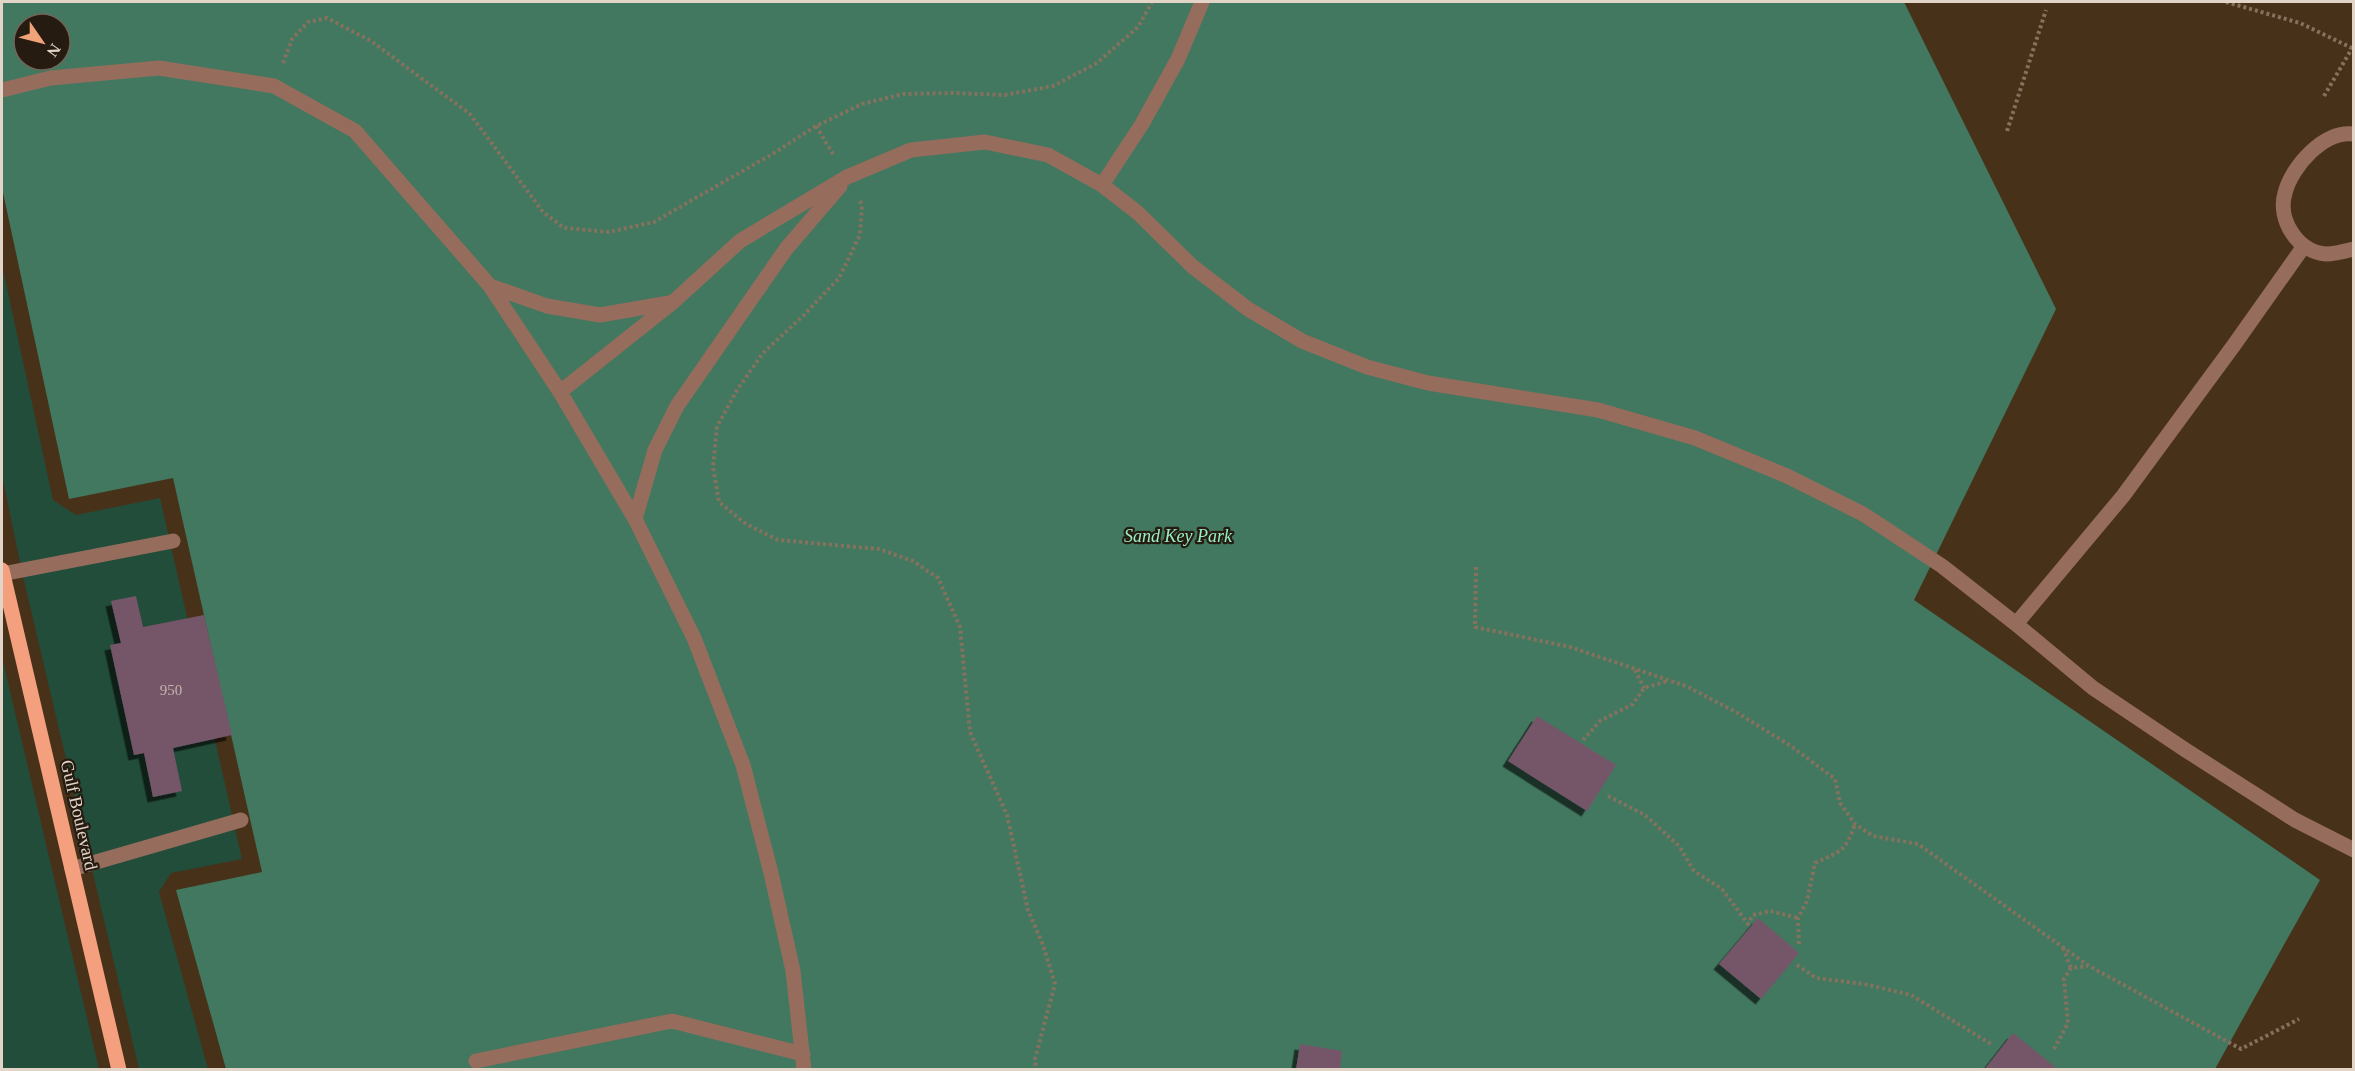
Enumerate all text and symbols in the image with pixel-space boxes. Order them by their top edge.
north arrow [12,12,72,72]
text: N [43,41,64,60]
park label: Sand Key Park [1124,526,1233,546]
house number: 950 [160,682,182,698]
street label: Gulf Boulevard [57,758,101,872]

